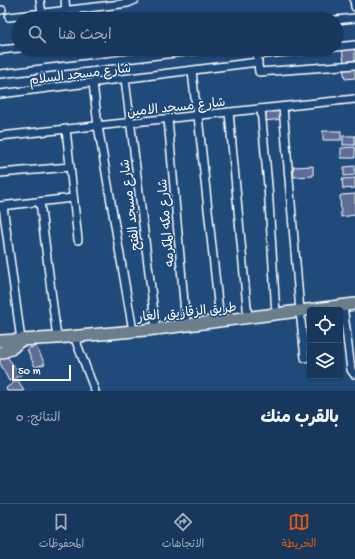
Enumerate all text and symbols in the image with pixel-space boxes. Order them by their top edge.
search box [12,12,343,56]
icon: search [26,23,48,45]
text: ابحث هنا [58,27,112,45]
street label: شارع مسجد السلام [29,62,132,90]
street label: شارع مسجد الامين [126,96,226,121]
street label: شارع مسجد الفتح [118,158,145,251]
street label: شارع مكه المكرمه [156,178,179,267]
street label: طريق الزقازيق, الغار [136,301,237,326]
map controls [307,307,343,379]
button: locate [307,307,343,343]
button: layers [307,343,343,379]
scale bar [12,363,71,382]
text: 50 m [18,366,40,378]
text: بالقرب منك [260,409,339,429]
text: النتائج: 0 [16,411,61,426]
tab: المحفوظات [39,511,84,553]
tab: الاتجاهات [162,511,204,553]
tab: الخريطة [282,511,316,553]

